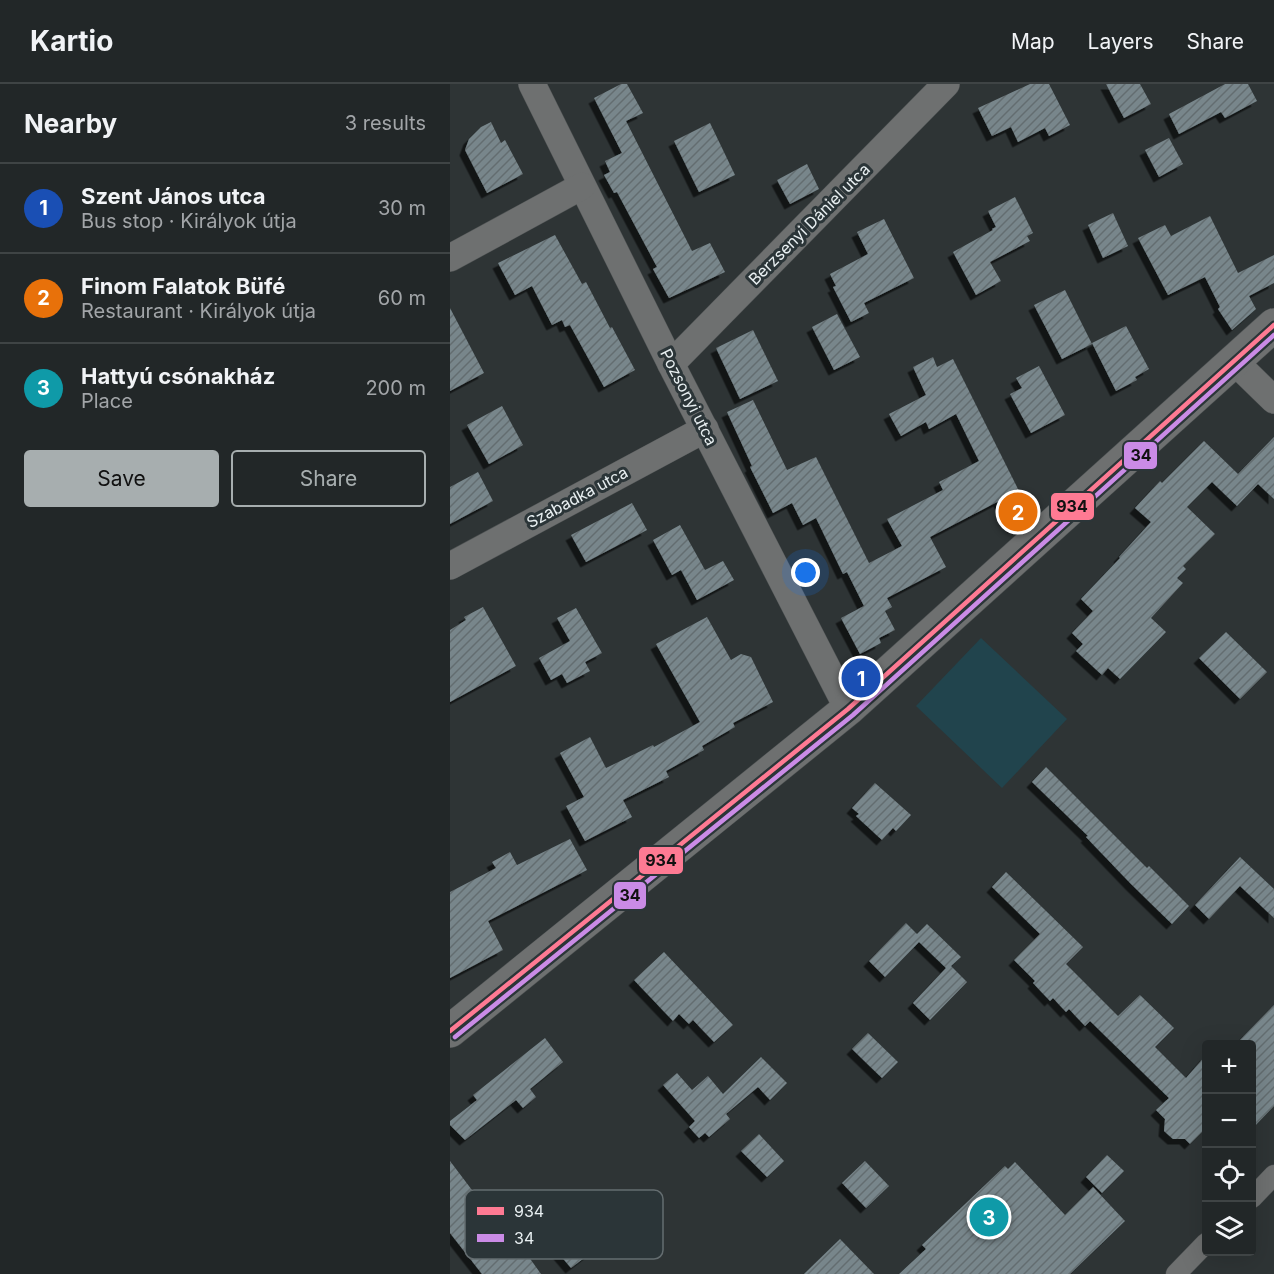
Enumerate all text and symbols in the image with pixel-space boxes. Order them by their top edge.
text: Kartio [30,24,113,58]
text: Map [1011,29,1055,54]
text: Layers [1088,29,1154,54]
text: Share [1187,29,1244,54]
text: Nearby [24,108,117,139]
text: 3 results [345,111,426,135]
street label: Berzsenyi Dániel utca [744,159,874,289]
text: Szent János utca [81,183,265,209]
text: 1 [39,196,48,220]
text: 30 m [378,196,426,220]
text: Bus stop · Királyok útja [81,209,297,233]
text: Finom Falatok Büfé [81,273,285,299]
text: 2 [37,286,50,310]
text: 60 m [378,286,426,310]
text: Restaurant · Királyok útja [81,299,316,323]
street label: Pozsonyi utca [656,345,722,449]
text: Hattyú csónakház [81,363,275,389]
text: 3 [37,376,50,400]
text: 200 m [365,376,426,400]
text: Place [81,389,133,413]
line badge: 34 [1123,441,1158,470]
text: 34 [1130,445,1152,465]
button: Save [24,450,219,507]
button: Share [231,450,426,507]
street label: Szabadka utca [523,462,631,532]
pin: 2 [998,490,1038,534]
line badge: 934 [1050,492,1095,521]
text: 934 [1056,496,1088,516]
your location [791,558,820,587]
pin: 1 [842,656,880,700]
line badge: 934 [638,846,684,875]
text: 934 [645,850,677,870]
line badge: 34 [613,881,647,910]
text: 34 [619,885,641,905]
map controls [1202,1040,1256,1256]
button: + [1202,1040,1256,1094]
button: − [1202,1094,1256,1148]
button: locate [1202,1148,1256,1202]
legend [465,1190,663,1259]
pin: 3 [970,1194,1008,1240]
text: 934 [514,1201,544,1221]
button: layers [1202,1202,1256,1256]
text: 34 [514,1228,534,1248]

